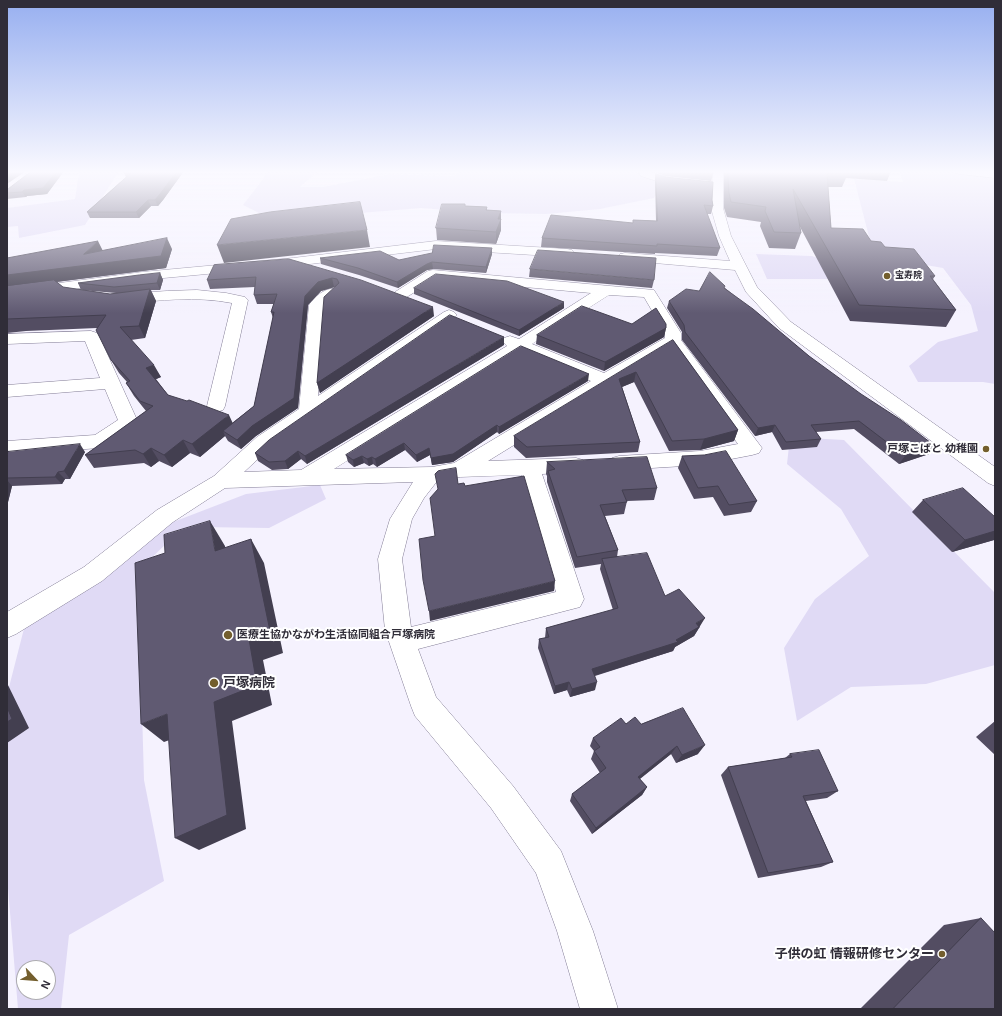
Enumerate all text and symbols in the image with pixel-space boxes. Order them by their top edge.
marker: 宝寿院 [882,271,892,281]
place label: 宝寿院 [895,271,922,281]
place label: 戸塚こばと 幼稚園 [887,442,978,456]
marker: 戸塚こばと 幼稚園 [981,444,991,454]
place label: 医療生協かながわ生活協同組合戸塚病院 [237,628,435,642]
marker: 医療生協かながわ生活協同組合戸塚病院 [222,629,234,641]
place label: 戸塚病院 [223,675,275,691]
marker: 戸塚病院 [208,677,220,689]
place label: 子供の虹 情報研修センター [774,946,934,962]
marker: 子供の虹 情報研修センター [937,949,947,959]
north arrow [16,960,56,1000]
text: N [39,979,53,991]

